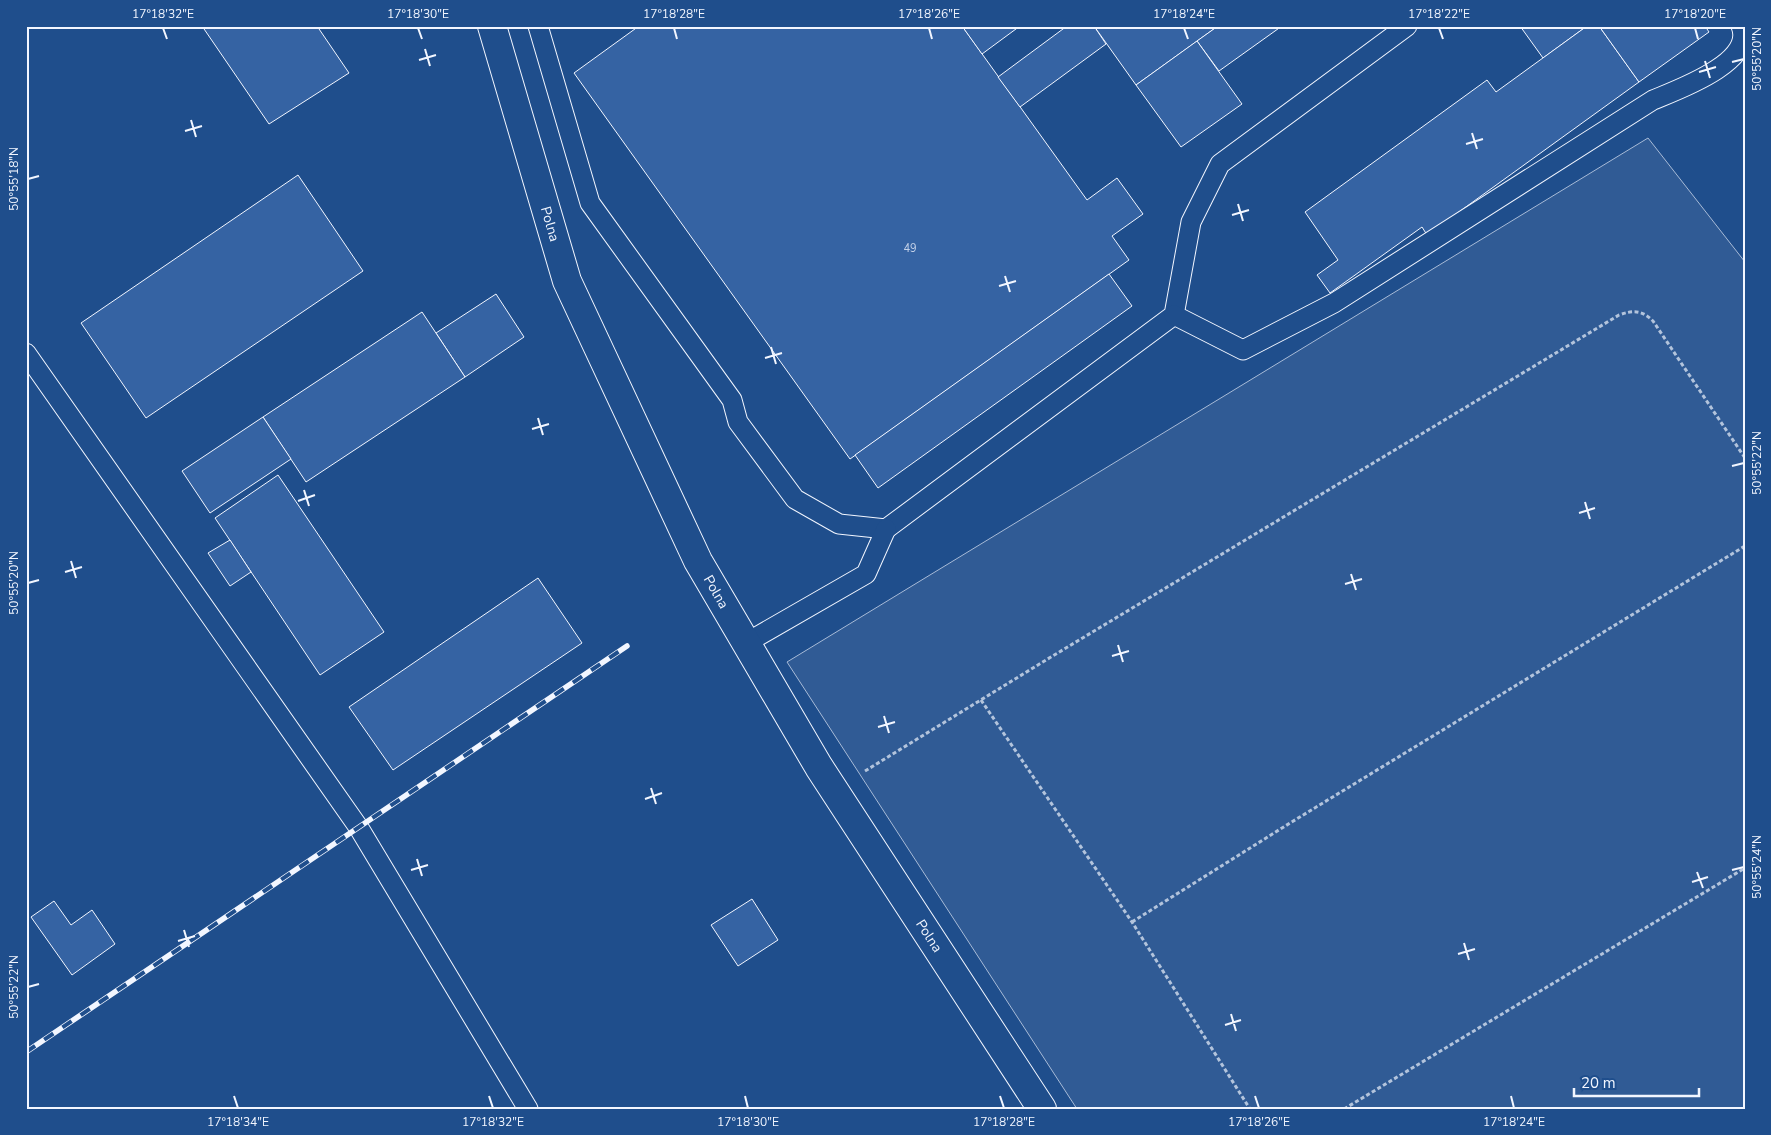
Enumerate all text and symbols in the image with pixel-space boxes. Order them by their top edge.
text: 17°18'32"E [132,6,194,22]
text: 17°18'30"E [387,6,449,22]
text: 17°18'28"E [643,6,705,22]
text: 17°18'26"E [898,6,960,22]
text: 17°18'24"E [1153,6,1215,22]
text: 17°18'22"E [1408,6,1470,22]
text: 17°18'20"E [1664,6,1726,22]
text: 50°55'20"N [1749,27,1765,91]
text: 50°55'18"N [6,147,22,211]
street label: Polna [536,204,564,244]
house number: 49 [903,241,917,256]
text: 50°55'22"N [1749,431,1765,495]
text: 50°55'20"N [6,551,22,615]
street label: Polna [699,572,733,612]
text: 50°55'24"N [1749,835,1765,899]
street label: Polna [911,916,947,956]
text: 50°55'22"N [6,955,22,1019]
scale bar [1574,1065,1698,1097]
text: 20 m [1581,1073,1616,1093]
text: 17°18'34"E [207,1114,269,1130]
text: 17°18'32"E [462,1114,524,1130]
text: 17°18'30"E [717,1114,779,1130]
text: 17°18'28"E [973,1114,1035,1130]
text: 17°18'26"E [1228,1114,1290,1130]
text: 17°18'24"E [1483,1114,1545,1130]

